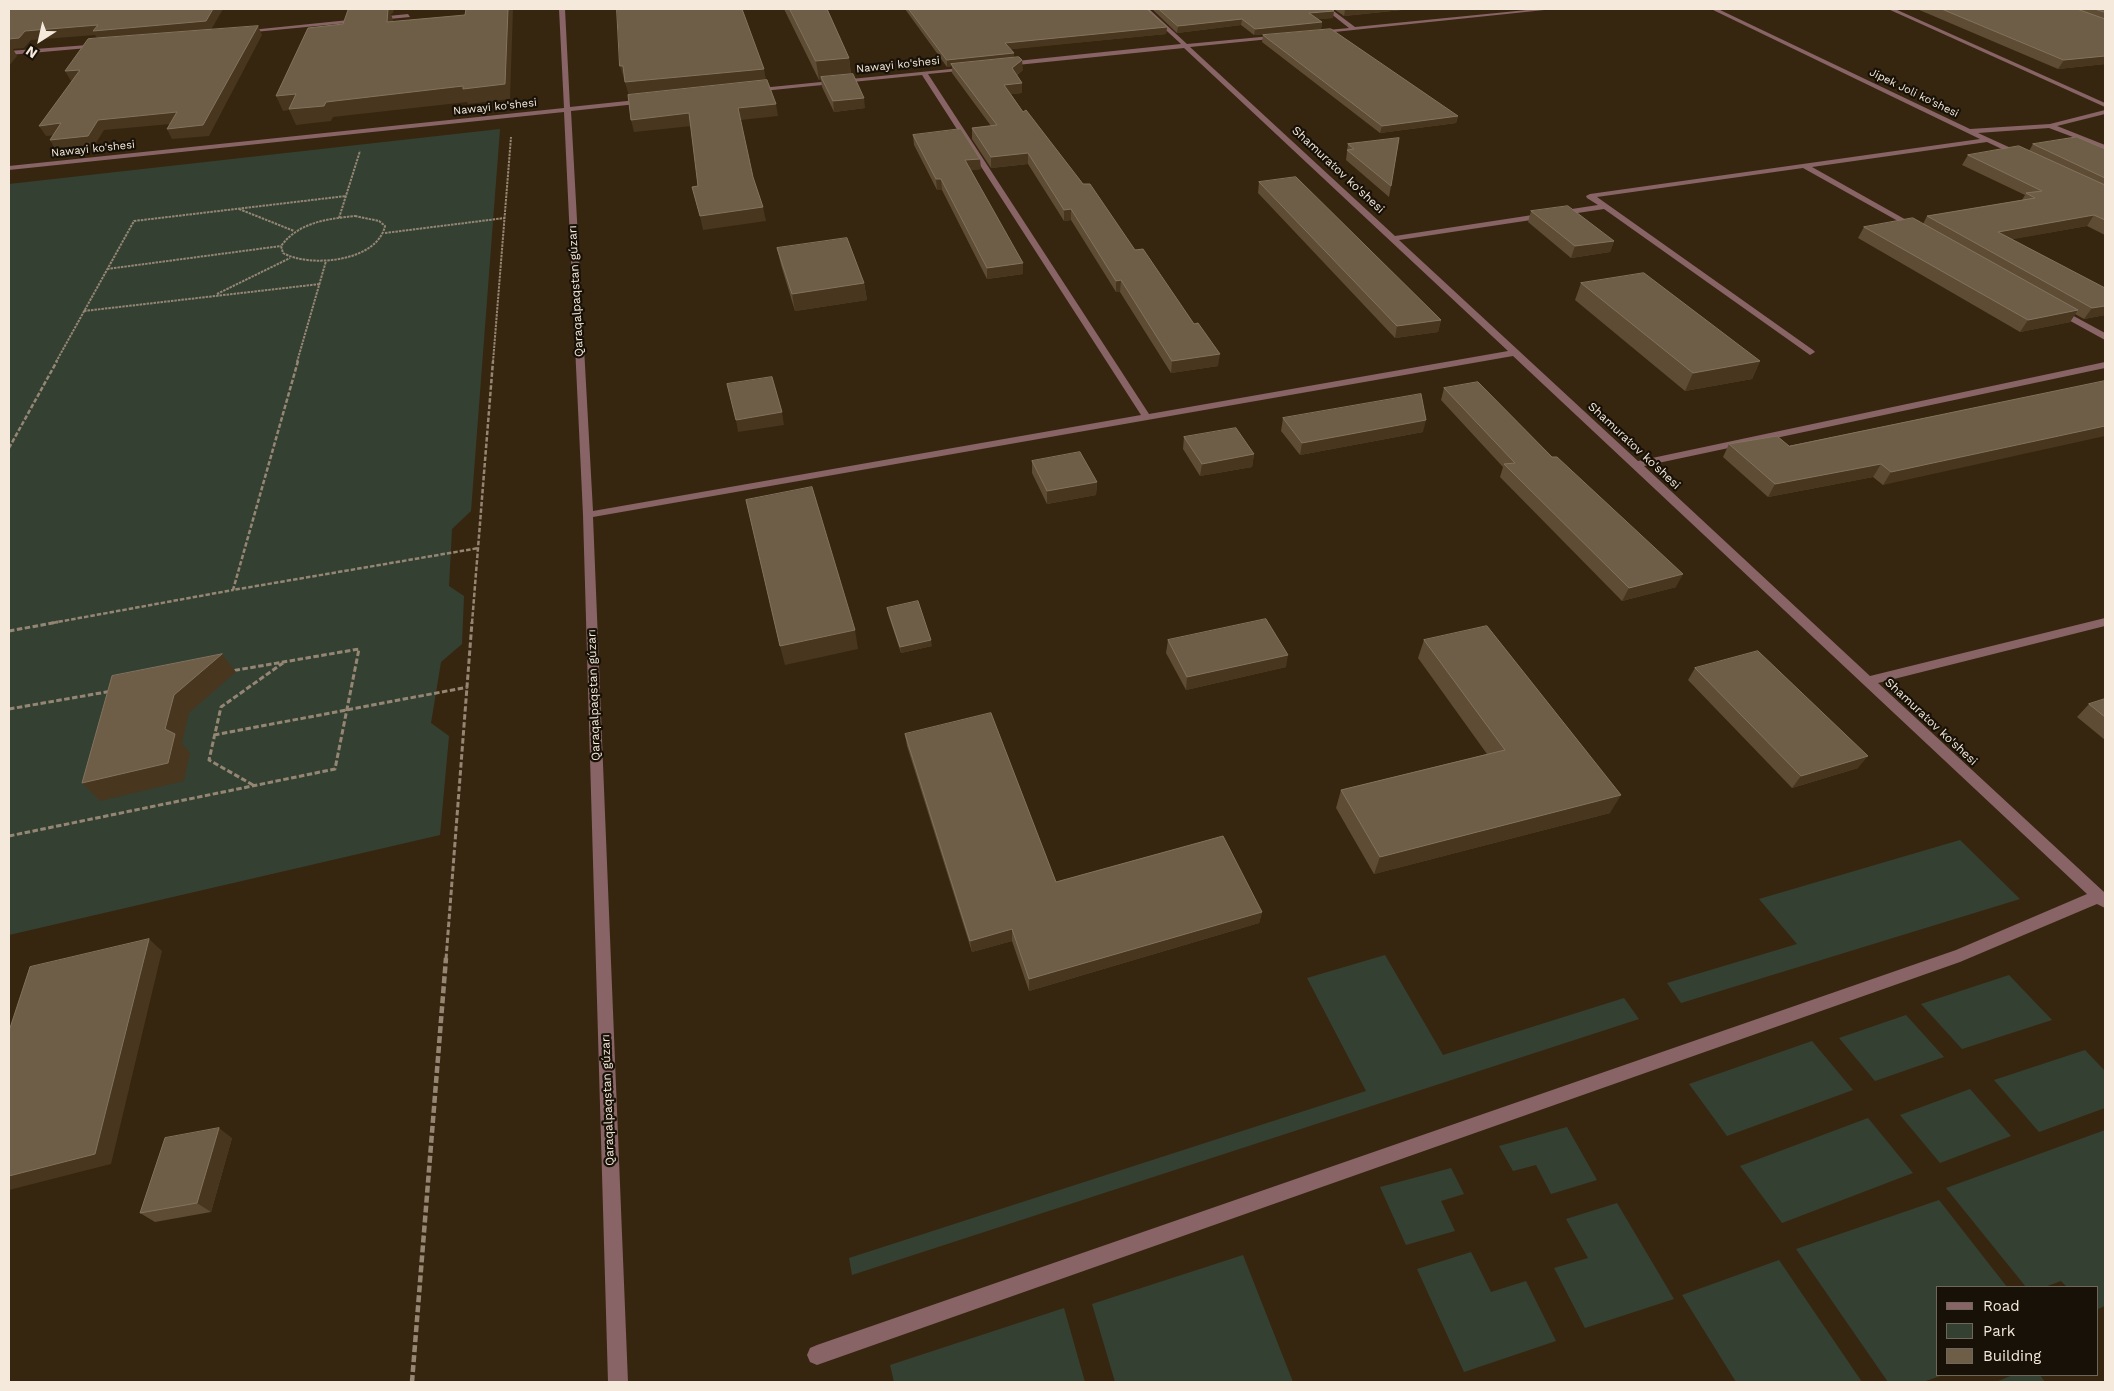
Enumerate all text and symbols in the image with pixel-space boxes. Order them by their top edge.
north arrow [15,15,65,65]
text: N [23,43,40,62]
street label: Nawayi ko'shesi [856,54,940,76]
street label: Jipek Joli ko'shesi [1867,66,1961,120]
street label: Nawayi ko'shesi [453,96,537,118]
street label: Shamuratov ko'shesi [1289,123,1387,217]
street label: Nawayi ko'shesi [51,138,135,160]
street label: Qaraqalpaqstan gúzarı [565,225,587,357]
street label: Shamuratov ko'shesi [1585,399,1683,493]
street label: Qaraqalpaqstan gúzarı [585,629,603,761]
street label: Shamuratov ko'shesi [1882,675,1980,769]
street label: Qaraqalpaqstan gúzarı [599,1034,617,1166]
legend [1936,1286,2099,1376]
text: Road [1983,1297,2020,1315]
text: Park [1983,1322,2015,1340]
text: Building [1983,1347,2041,1365]

